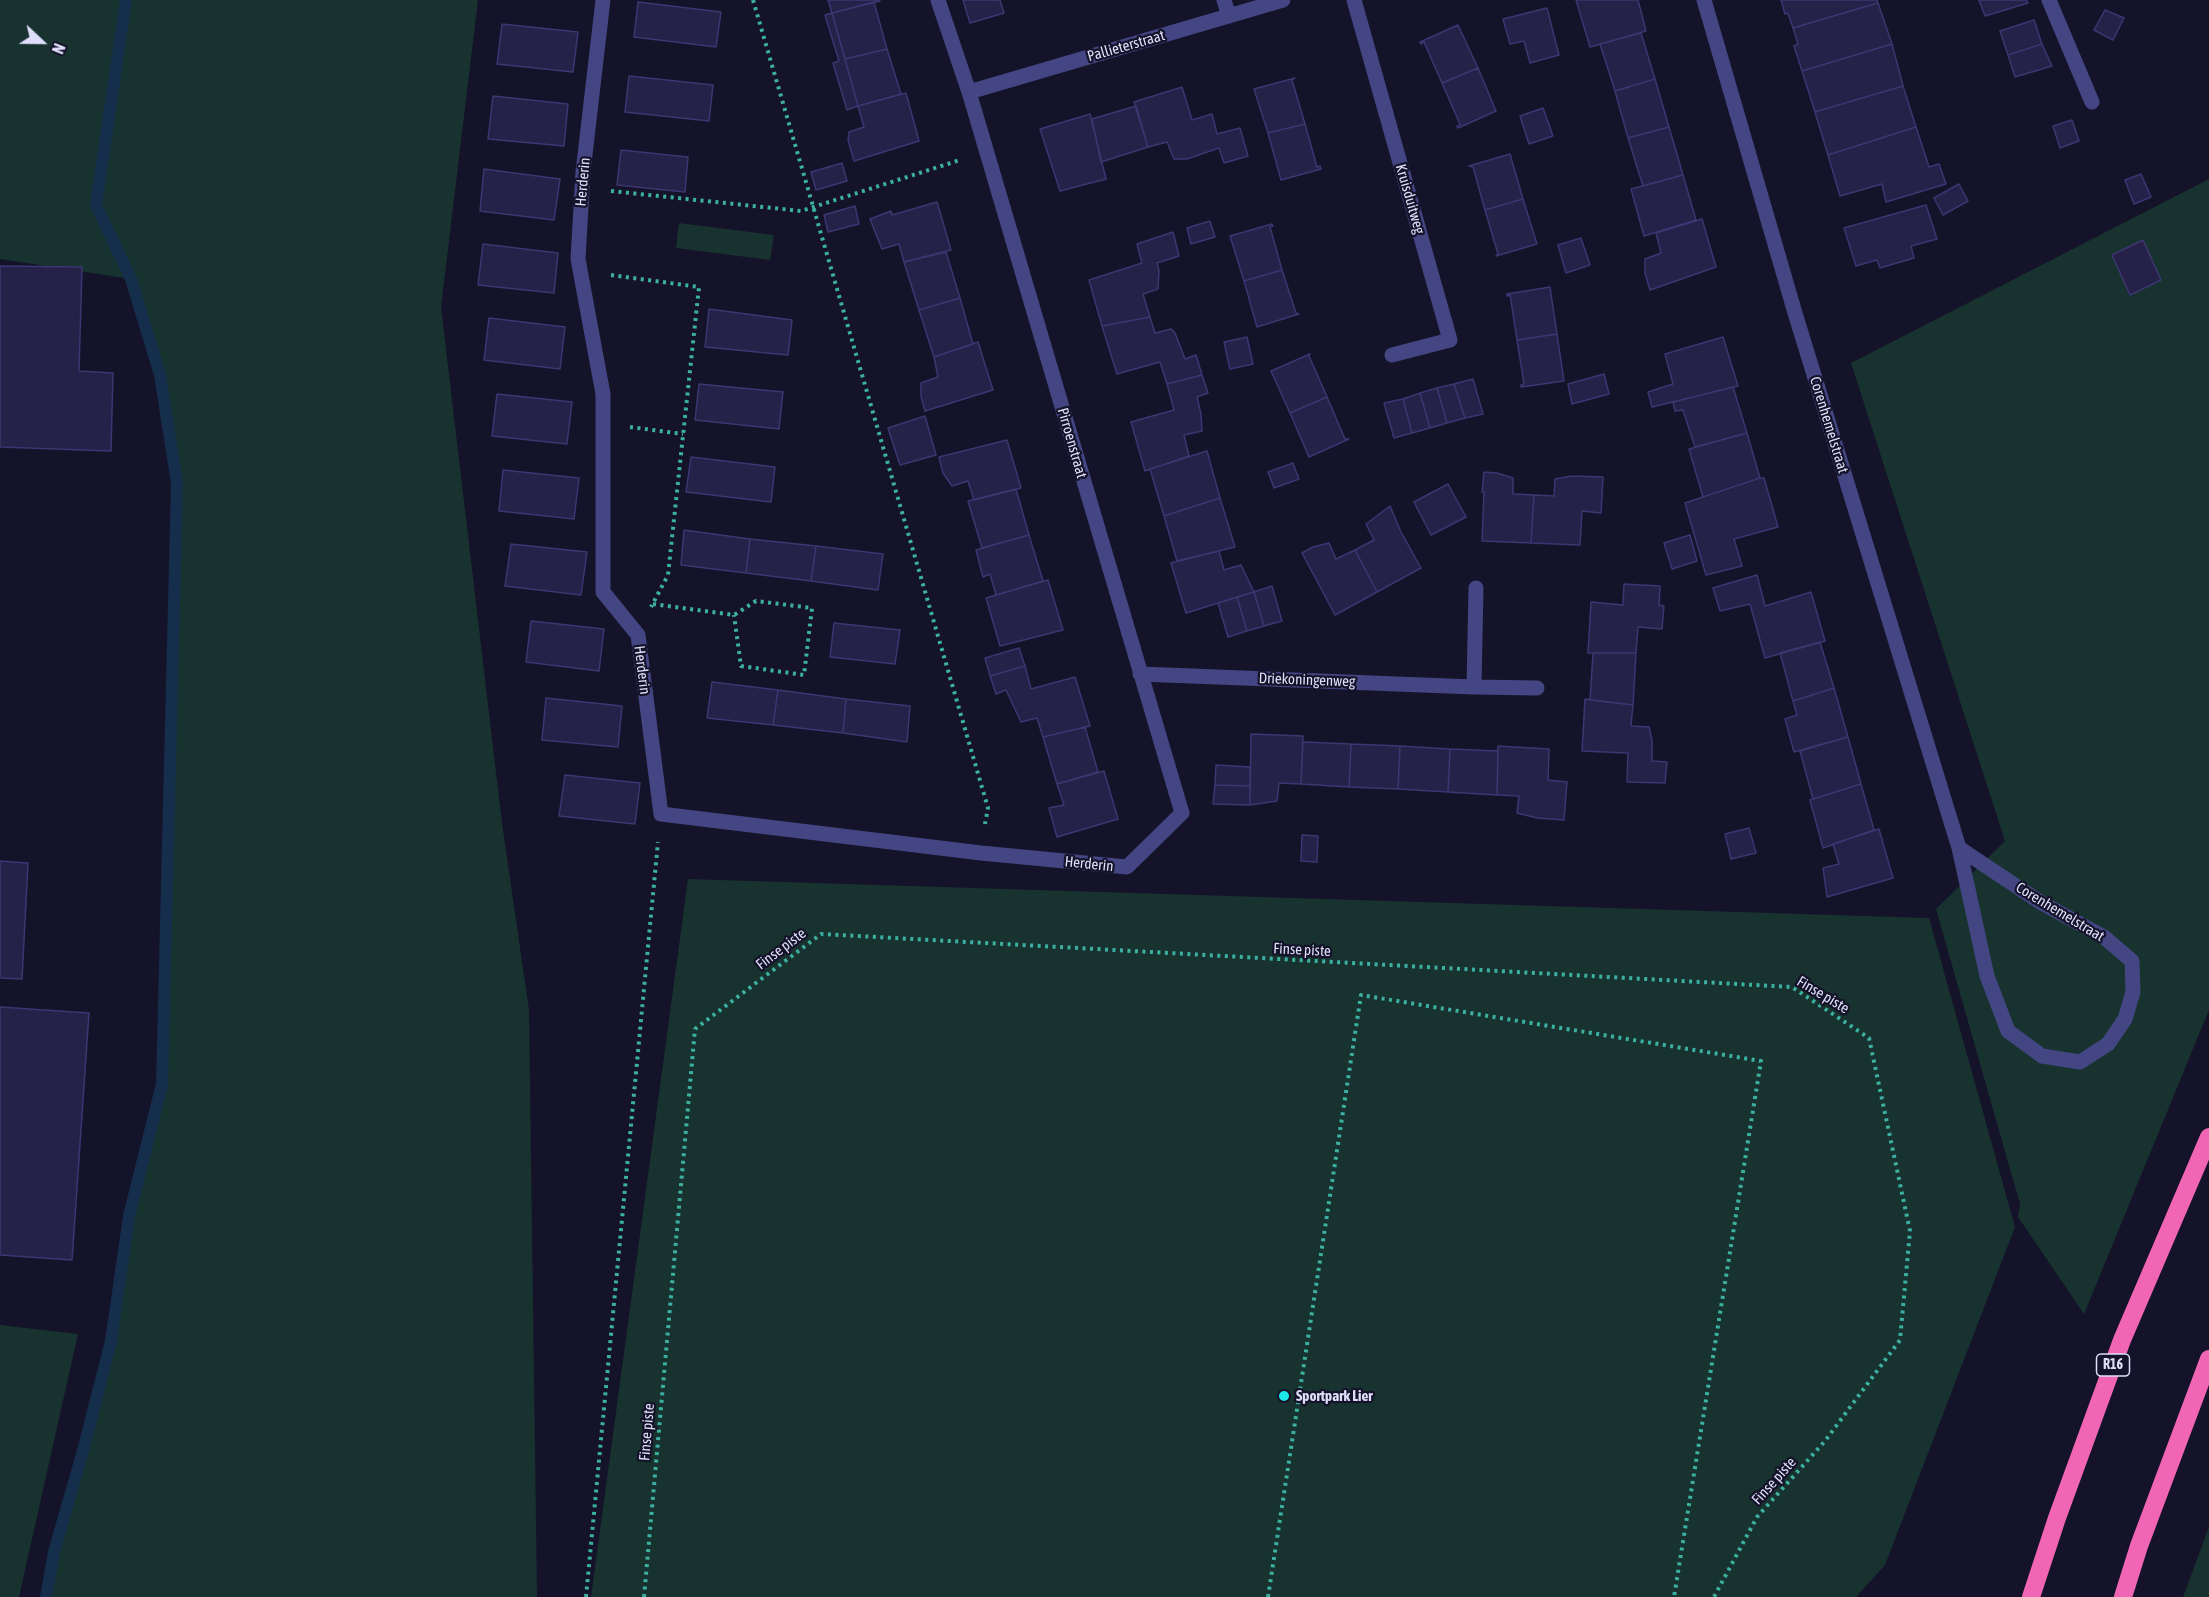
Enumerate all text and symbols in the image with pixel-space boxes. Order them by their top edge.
north arrow [12,12,72,72]
street label: Pallieterstraat [1085,26,1167,66]
text: N [49,41,69,56]
street label: Herderin [572,157,594,207]
street label: Kruisduitweg [1391,162,1429,236]
street label: Corenhemelstraat [1806,375,1852,475]
street label: Pirroenstraat [1053,406,1091,480]
street label: Herderin [630,645,654,695]
street label: Driekoningenweg [1258,669,1356,691]
street label: Herderin [1064,852,1114,876]
street label: Corenhemelstraat [2013,879,2107,945]
street label: Finse piste [753,924,809,974]
street label: Finse piste [1273,940,1331,960]
street label: Finse piste [1794,972,1852,1018]
road number: R16 [2096,1354,2130,1376]
place label: Sportpark Lier [1296,1387,1373,1405]
marker: Sportpark Lier [1277,1389,1291,1403]
street label: Finse piste [636,1402,658,1462]
street label: Finse piste [1748,1454,1800,1508]

